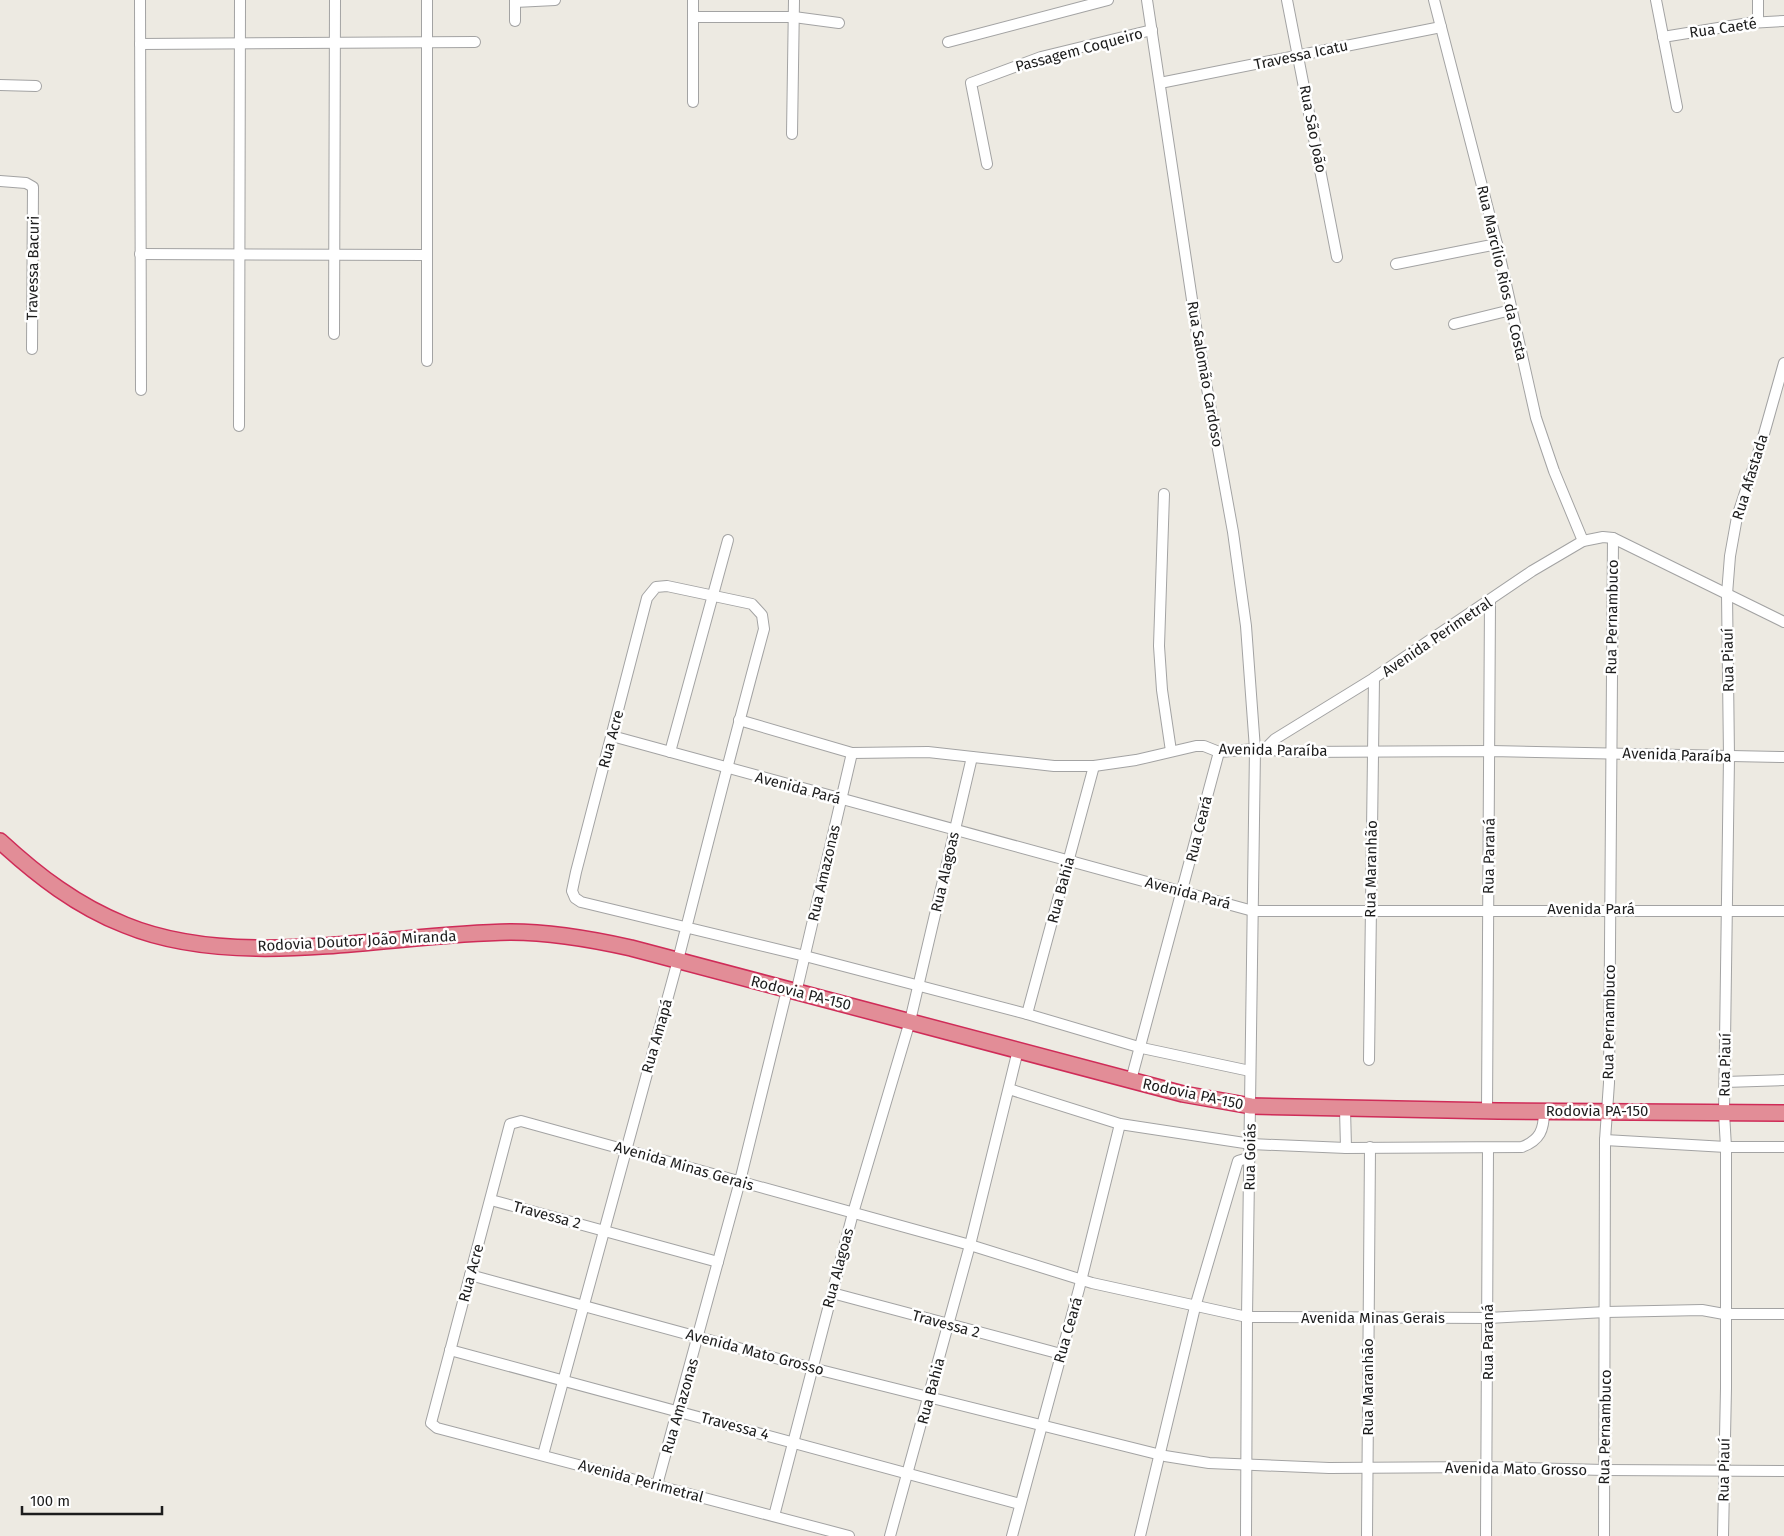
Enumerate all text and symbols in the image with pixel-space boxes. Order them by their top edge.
street label: Rua Caeté [1688,14,1758,42]
street label: Passagem Coqueiro [1013,24,1145,76]
street label: Travessa Icatu [1252,36,1350,74]
street label: Rua São João [1296,84,1330,174]
street label: Rua Marcílio Rios da Costa [1473,184,1531,362]
street label: Travessa Bacuri [23,215,43,321]
street label: Rua Salomão Cardoso [1183,299,1227,449]
street label: Rua Afastada [1728,432,1772,522]
street label: Rua Pernambuco [1602,559,1622,675]
street label: Avenida Perimetral [1379,593,1496,680]
street label: Rua Piauí [1718,628,1738,692]
street label: Rua Acre [595,708,627,770]
street label: Avenida Paraíba [1218,740,1328,760]
street label: Avenida Paraíba [1622,744,1732,766]
street label: Avenida Pará [753,768,843,808]
street label: Rua Ceará [1182,794,1216,864]
street label: Rua Paraná [1479,818,1499,894]
street label: Rua Maranhão [1361,820,1381,918]
street label: Rua Amazonas [804,823,844,923]
street label: Rua Alagoas [927,830,963,914]
street label: Rua Bahia [1043,855,1079,925]
street label: Avenida Pará [1143,873,1233,913]
street label: Avenida Pará [1547,900,1635,918]
street label: Rodovia Doutor João Miranda [257,927,457,955]
street label: Rua Pernambuco [1599,964,1619,1080]
street label: Rodovia PA-150 [749,972,853,1014]
street label: Rua Amapá [638,997,676,1075]
street label: Rua Piauí [1715,1033,1735,1097]
street label: Rodovia PA-150 [1141,1075,1245,1113]
street label: Rodovia PA-150 [1546,1102,1648,1120]
street label: Rua Goiás [1240,1123,1260,1191]
street label: Avenida Minas Gerais [612,1137,756,1195]
street label: Travessa 2 [511,1197,583,1233]
street label: Rua Alagoas [819,1226,857,1310]
street label: Rua Acre [455,1242,487,1304]
street label: Rua Ceará [1050,1295,1086,1365]
street label: Rua Paraná [1479,1304,1497,1380]
street label: Travessa 2 [910,1306,982,1342]
street label: Avenida Minas Gerais [1301,1309,1445,1327]
street label: Avenida Mato Grosso [684,1325,826,1379]
street label: Rua Maranhão [1359,1338,1377,1436]
street label: Rua Amazonas [658,1356,702,1456]
street label: Rua Bahia [913,1356,949,1426]
street label: Rua Pernambuco [1595,1369,1615,1485]
street label: Travessa 4 [699,1408,771,1444]
street label: Rua Piauí [1714,1438,1734,1502]
street label: Avenida Perimetral [576,1456,706,1507]
street label: Avenida Mato Grosso [1445,1459,1587,1479]
scale bar [22,1484,162,1516]
text: 100 m [30,1492,70,1510]

